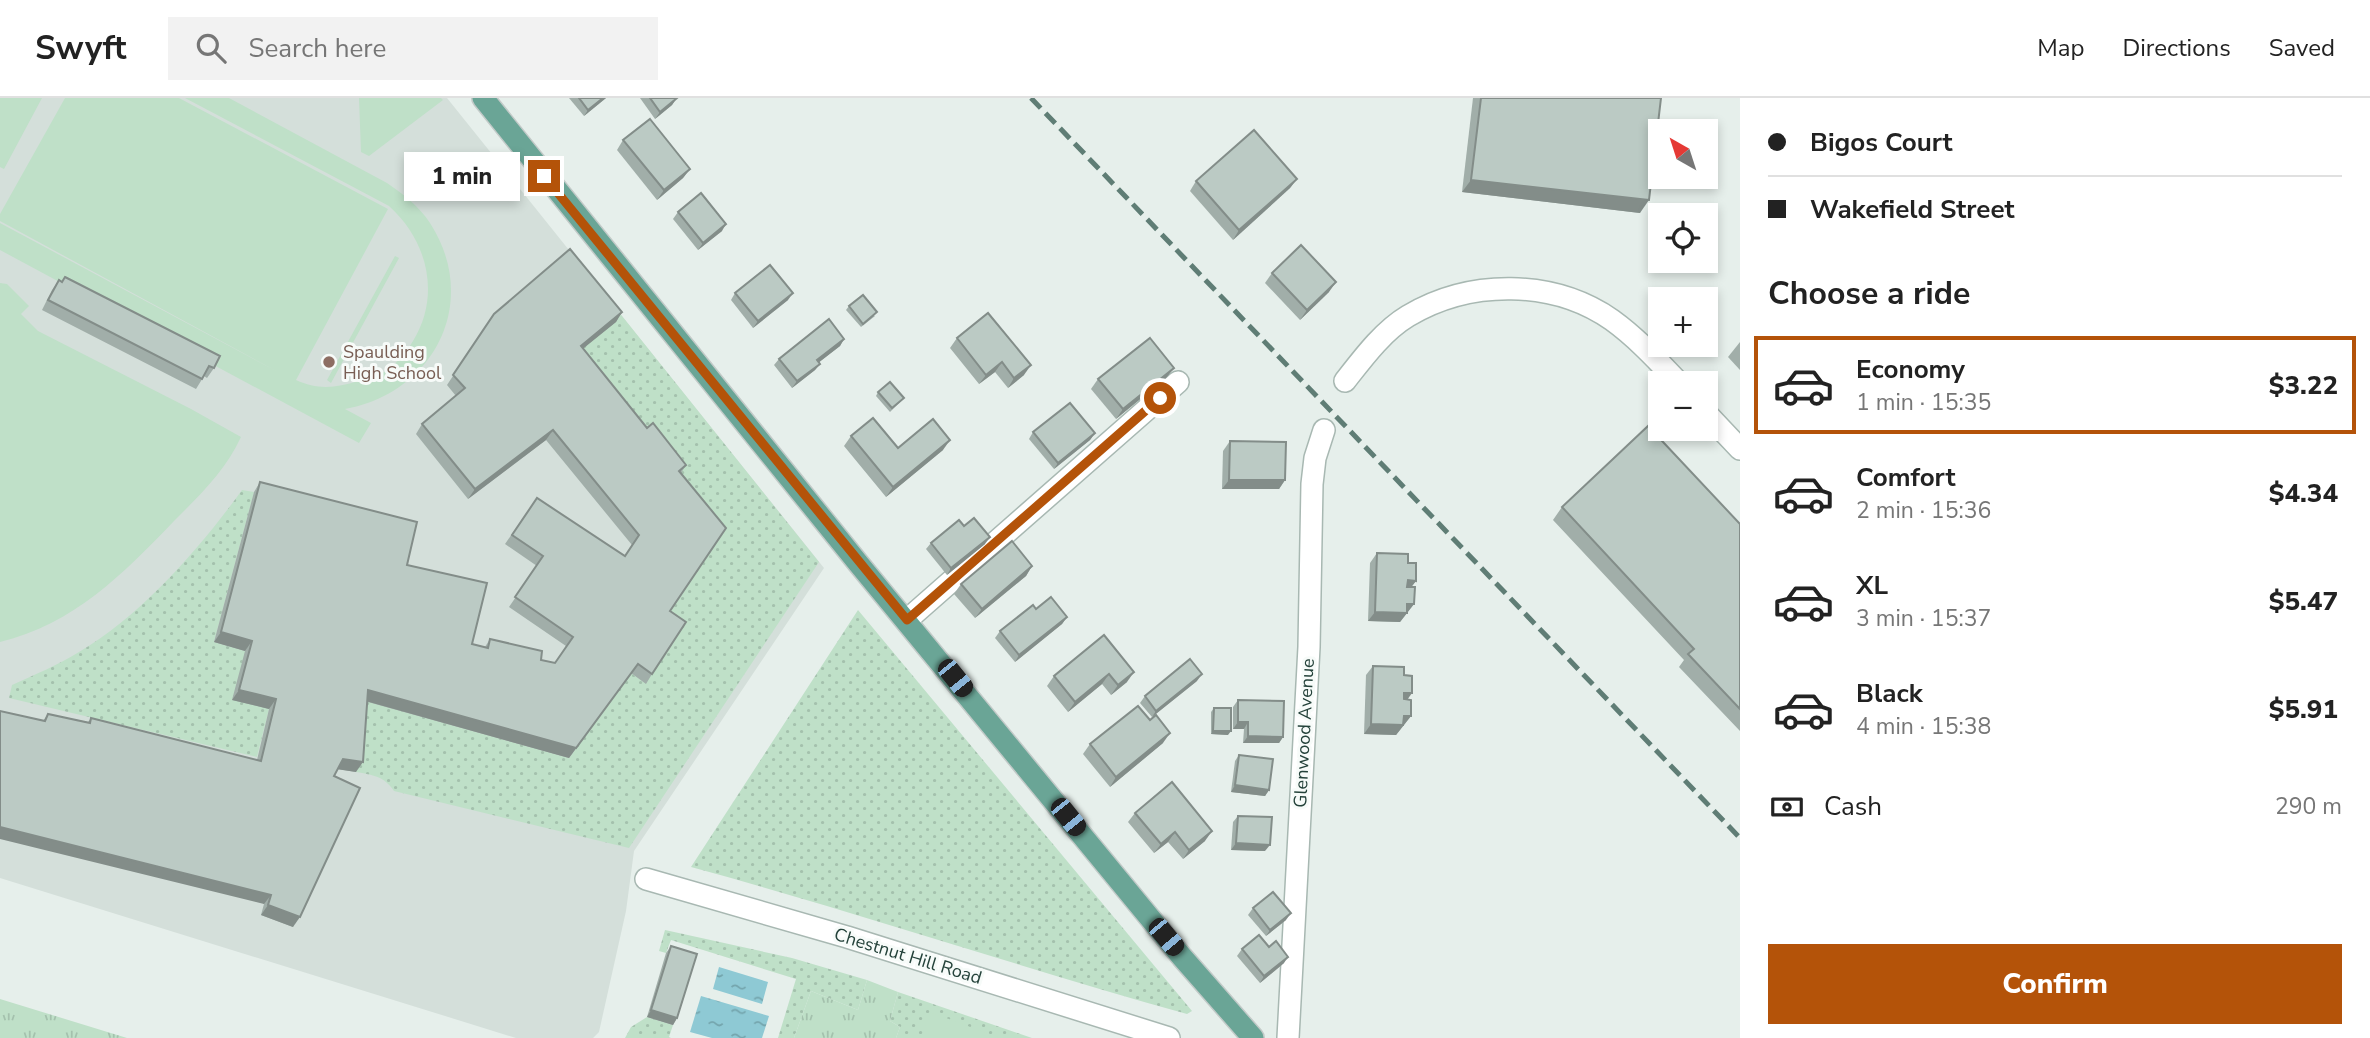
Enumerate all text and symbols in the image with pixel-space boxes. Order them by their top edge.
search box [168,17,658,80]
text: Swyft [35,26,126,71]
icon: search [192,29,230,67]
text: Search here [248,31,386,66]
text: Map [2037,32,2084,64]
text: Directions [2122,32,2231,64]
text: Saved [2269,32,2335,64]
north arrow [1648,119,1718,189]
map controls [1648,119,1718,441]
text: Bigos Court [1810,125,1953,160]
callout: 1 min [404,152,520,200]
route end [528,160,560,192]
text: 1 min [432,161,492,192]
text: Wakefield Street [1810,192,2014,227]
button: locate [1648,203,1718,273]
text: Choose a ride [1768,272,1970,315]
button: + [1648,287,1718,357]
place label: Spaulding High School [343,340,442,385]
text: Economy [1856,352,1965,387]
marker: Spaulding High School [321,354,337,370]
icon: car [1772,354,1835,417]
text: $3.22 [2269,368,2338,403]
button: − [1648,371,1718,441]
route start [1144,382,1176,414]
text: 1 min · 15:35 [1856,387,1991,418]
text: Comfort [1856,460,1956,495]
icon: car [1772,462,1835,525]
text: $4.34 [2269,476,2338,511]
text: 2 min · 15:36 [1856,495,1991,526]
text: XL [1856,568,1888,603]
icon: car [1772,570,1835,633]
text: $5.47 [2269,584,2338,619]
text: 3 min · 15:37 [1856,603,1991,634]
car [934,655,977,701]
street label: Glenwood Avenue [1288,658,1320,808]
text: Black [1856,676,1923,711]
icon: car [1772,678,1835,741]
text: $5.91 [2269,692,2338,727]
text: 4 min · 15:38 [1856,711,1991,742]
icon: cash [1768,788,1806,826]
text: Cash [1824,789,1882,824]
text: 290 m [2275,791,2342,822]
car [1047,794,1090,840]
car [1145,914,1188,960]
street label: Chestnut Hill Road [831,922,985,990]
button: Confirm [1768,944,2342,1024]

